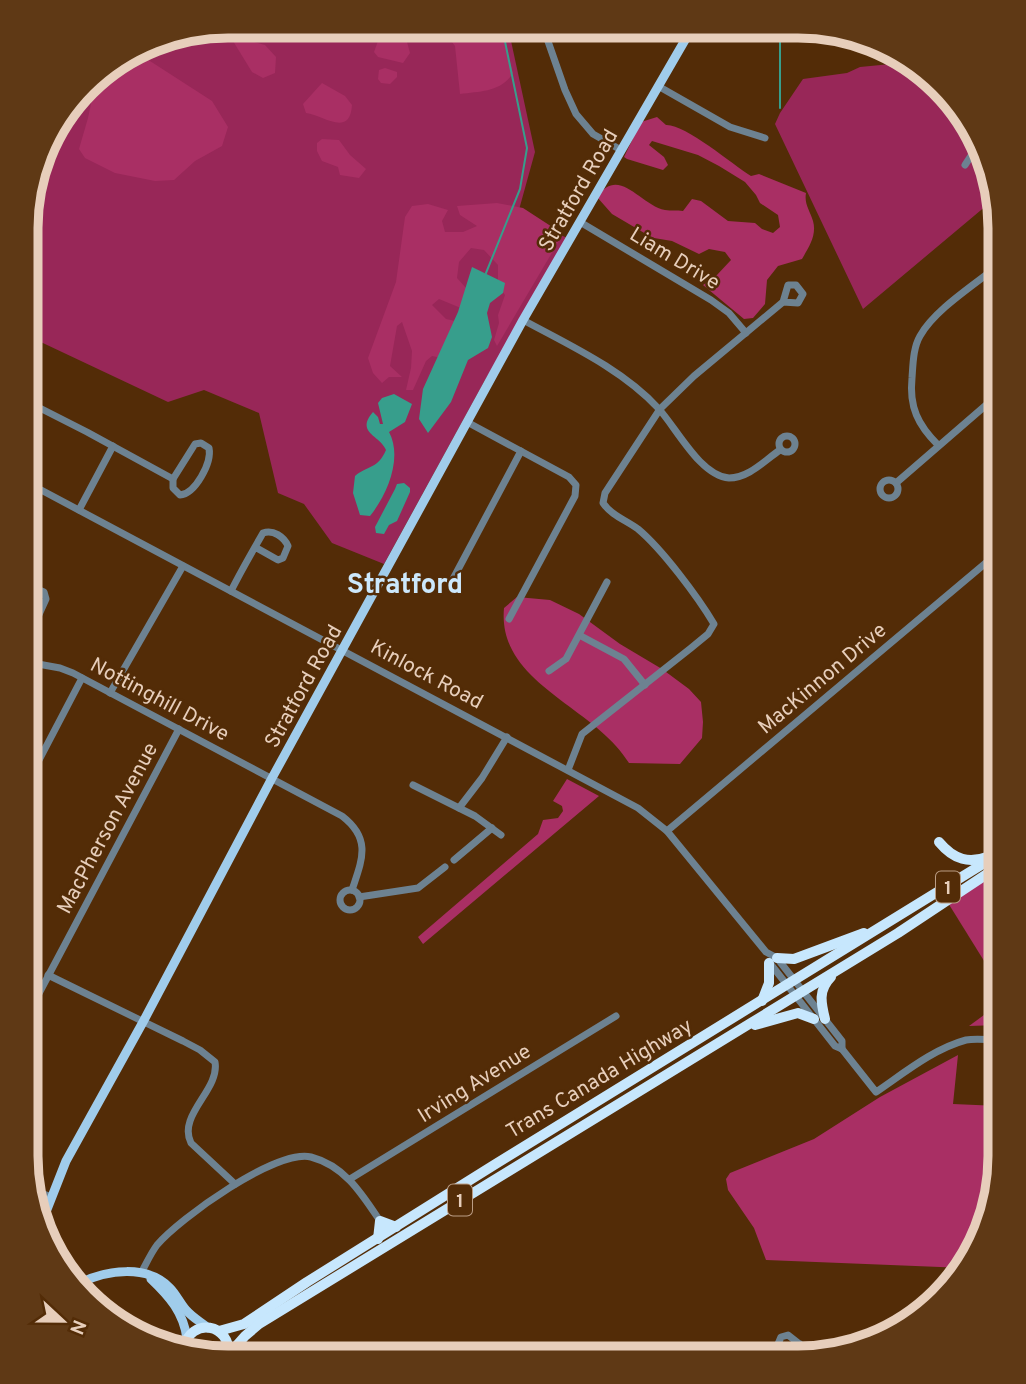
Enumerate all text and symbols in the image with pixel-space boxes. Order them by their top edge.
street label: Stratford Road [533,125,625,257]
street label: Liam Drive [624,222,724,297]
district label: Stratford [347,568,463,604]
street label: MacKinnon Drive [753,617,893,741]
street label: Stratford Road [259,620,349,753]
street label: Kinlock Road [365,634,487,716]
street label: Nottinghill Drive [85,652,233,748]
street label: MacPherson Avenue [52,738,165,919]
road number: 1 [936,872,960,902]
street label: Trans Canada Highway [502,1013,698,1146]
street label: Irving Avenue [413,1039,536,1130]
road number: 1 [448,1184,472,1216]
north arrow [28,1286,98,1356]
text: N [63,1316,91,1337]

